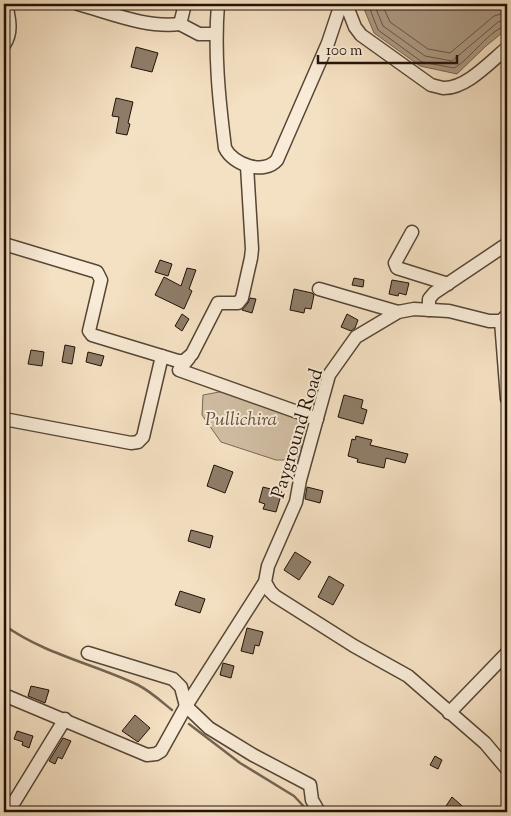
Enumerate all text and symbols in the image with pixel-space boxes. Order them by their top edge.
scale bar [318,32,457,64]
text: 100 m [326,41,363,62]
street label: Payground Road [266,365,331,502]
park label: Pullichira [205,407,277,434]

